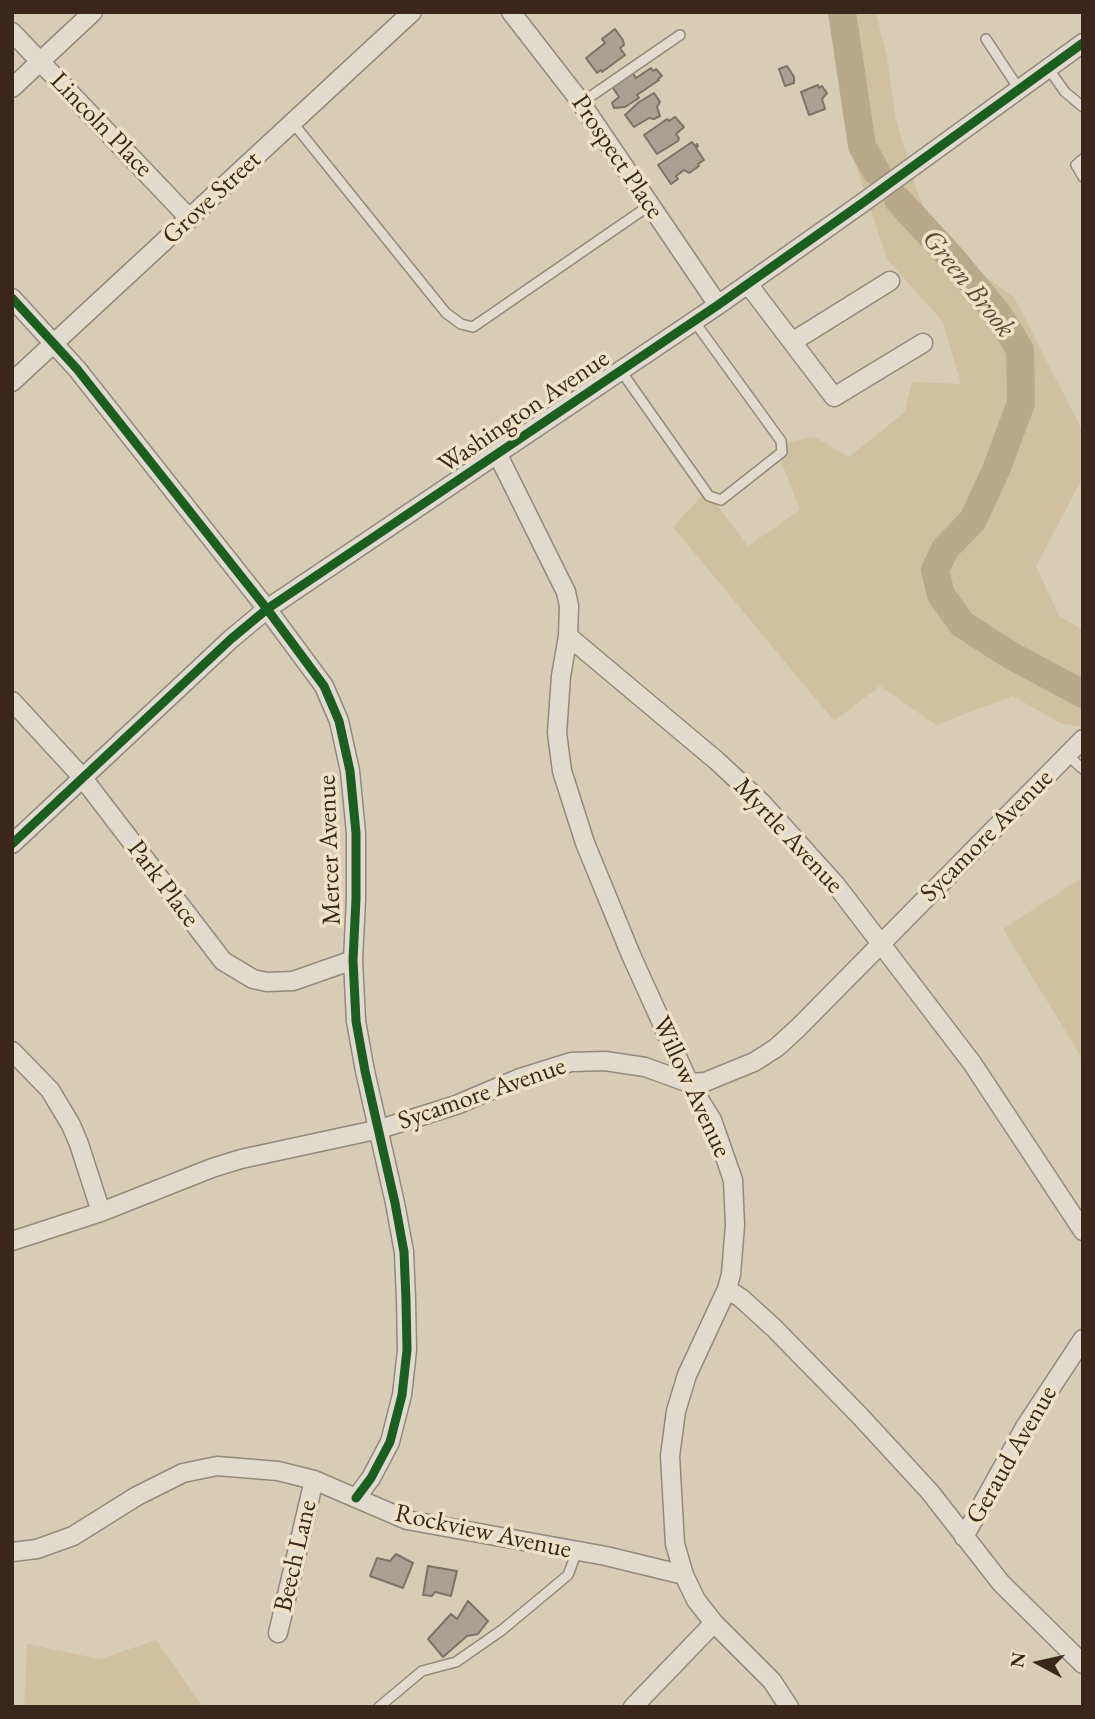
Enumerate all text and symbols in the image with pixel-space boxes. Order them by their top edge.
street label: Lincoln Place [43,66,159,184]
street label: Prospect Place [564,89,670,225]
street label: Grove Street [156,145,268,251]
water label: Green Brook [914,223,1022,345]
street label: Washington Avenue [433,343,615,481]
street label: Sycamore Avenue [914,763,1060,909]
street label: Myrtle Avenue [727,772,849,900]
street label: Mercer Avenue [312,774,348,926]
street label: Park Place [120,834,206,934]
street label: Willow Avenue [645,1011,737,1163]
street label: Sycamore Avenue [394,1051,570,1137]
street label: Geraud Avenue [960,1380,1064,1530]
street label: Beech Lane [268,1497,324,1615]
street label: Rockview Avenue [392,1498,574,1566]
north arrow [1004,1628,1074,1698]
text: N [1004,1651,1031,1669]

